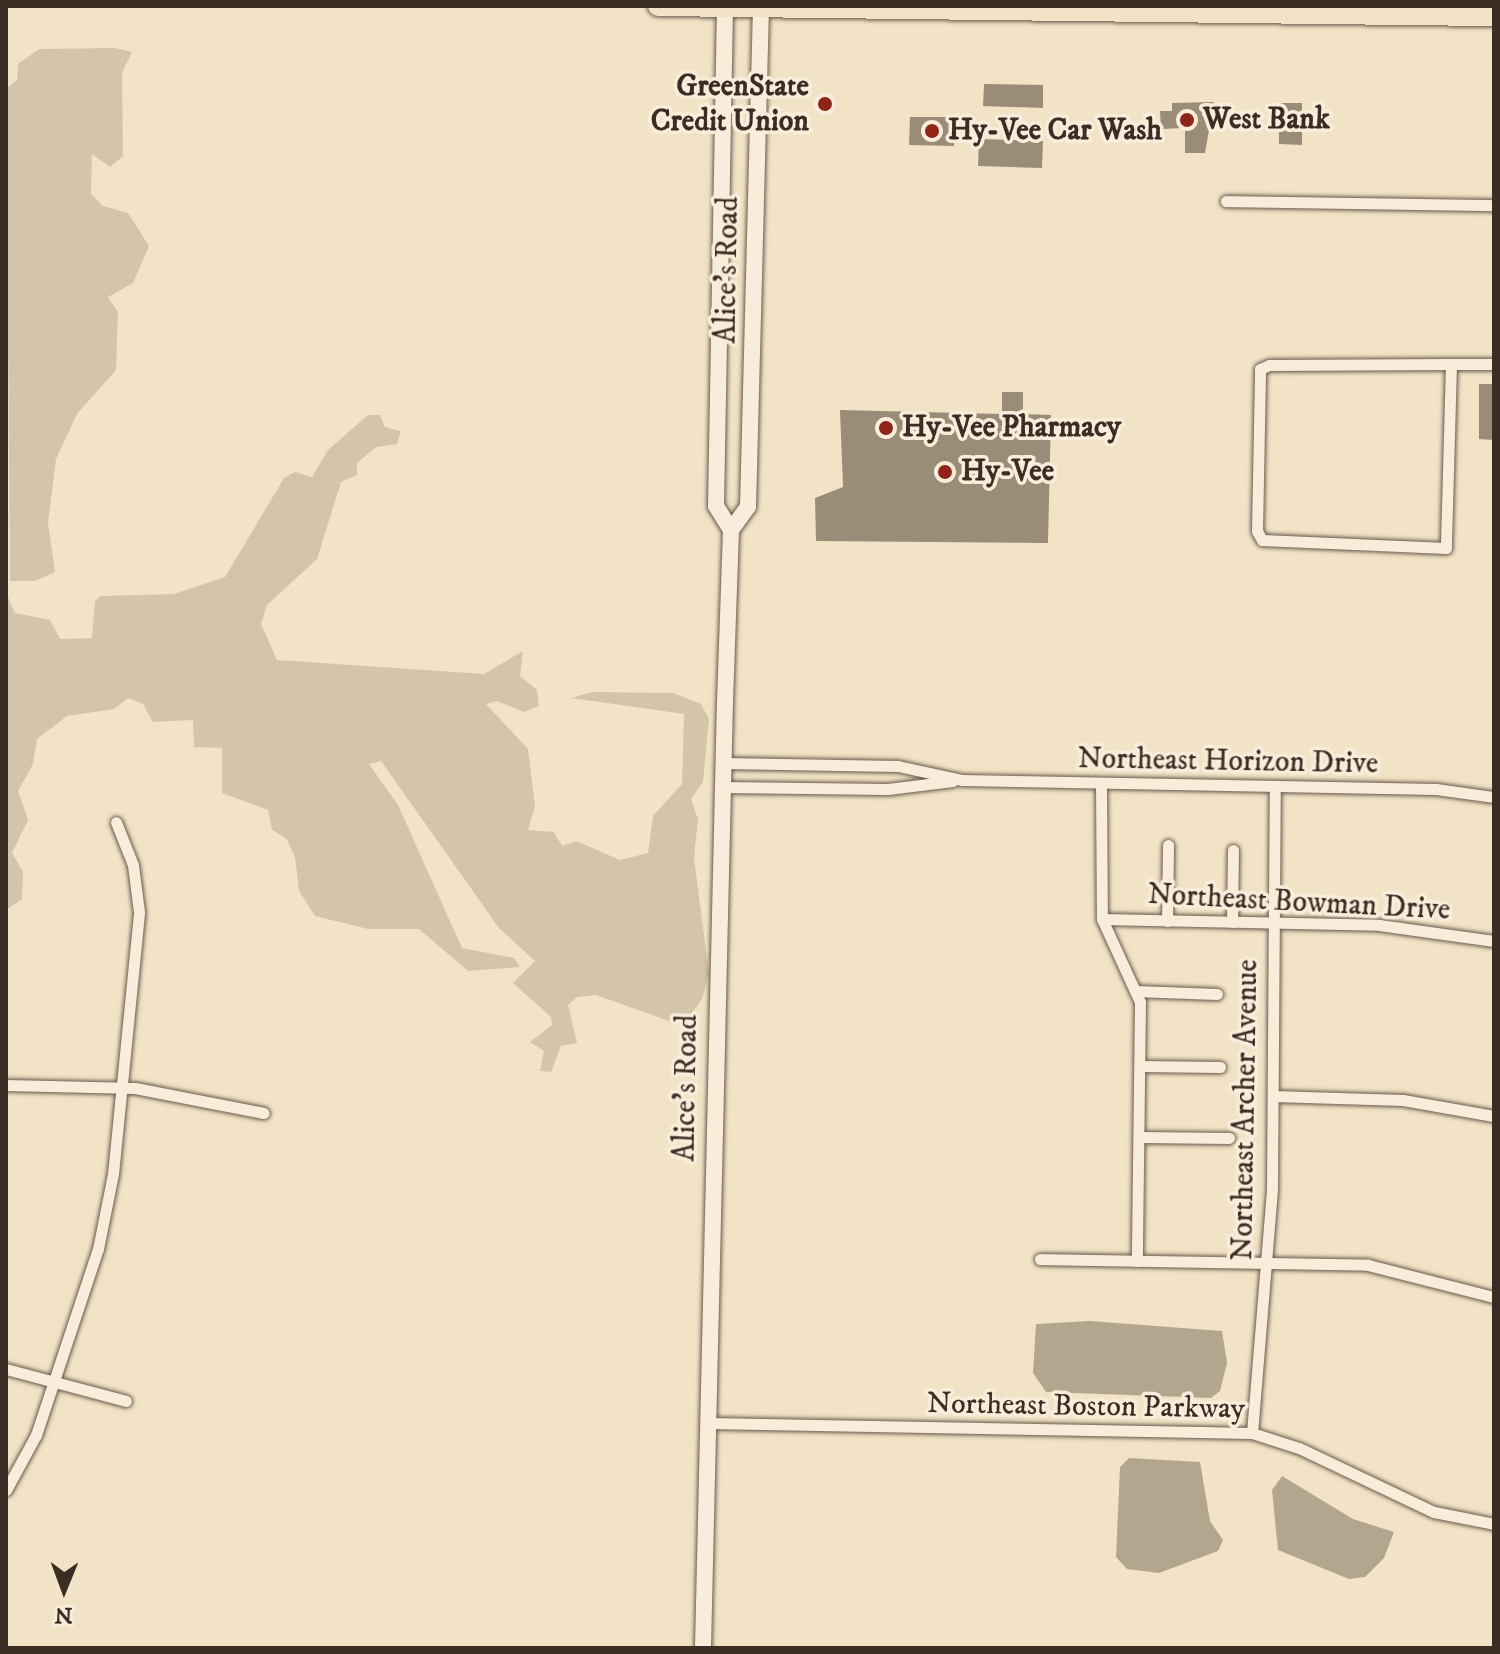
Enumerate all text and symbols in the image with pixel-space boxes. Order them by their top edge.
place label: GreenState Credit Union [651,69,809,140]
marker: GreenState Credit Union [816,95,834,113]
place label: West Bank [1203,102,1330,138]
marker: West Bank [1178,111,1196,129]
place label: Hy-Vee Car Wash [948,113,1162,149]
marker: Hy-Vee Car Wash [923,122,941,140]
street label: Alice's Road [709,196,747,344]
place label: Hy-Vee Pharmacy [902,410,1121,446]
marker: Hy-Vee Pharmacy [877,419,895,437]
place label: Hy-Vee [961,454,1054,490]
marker: Hy-Vee [936,463,954,481]
street label: Northeast Horizon Drive [1077,741,1379,783]
street label: Northeast Bowman Drive [1147,877,1451,929]
street label: Northeast Archer Avenue [1225,959,1267,1261]
street label: Alice's Road [668,1014,706,1162]
street label: Northeast Boston Parkway [927,1386,1245,1428]
north arrow [24,1550,104,1630]
text: N [54,1601,73,1628]

